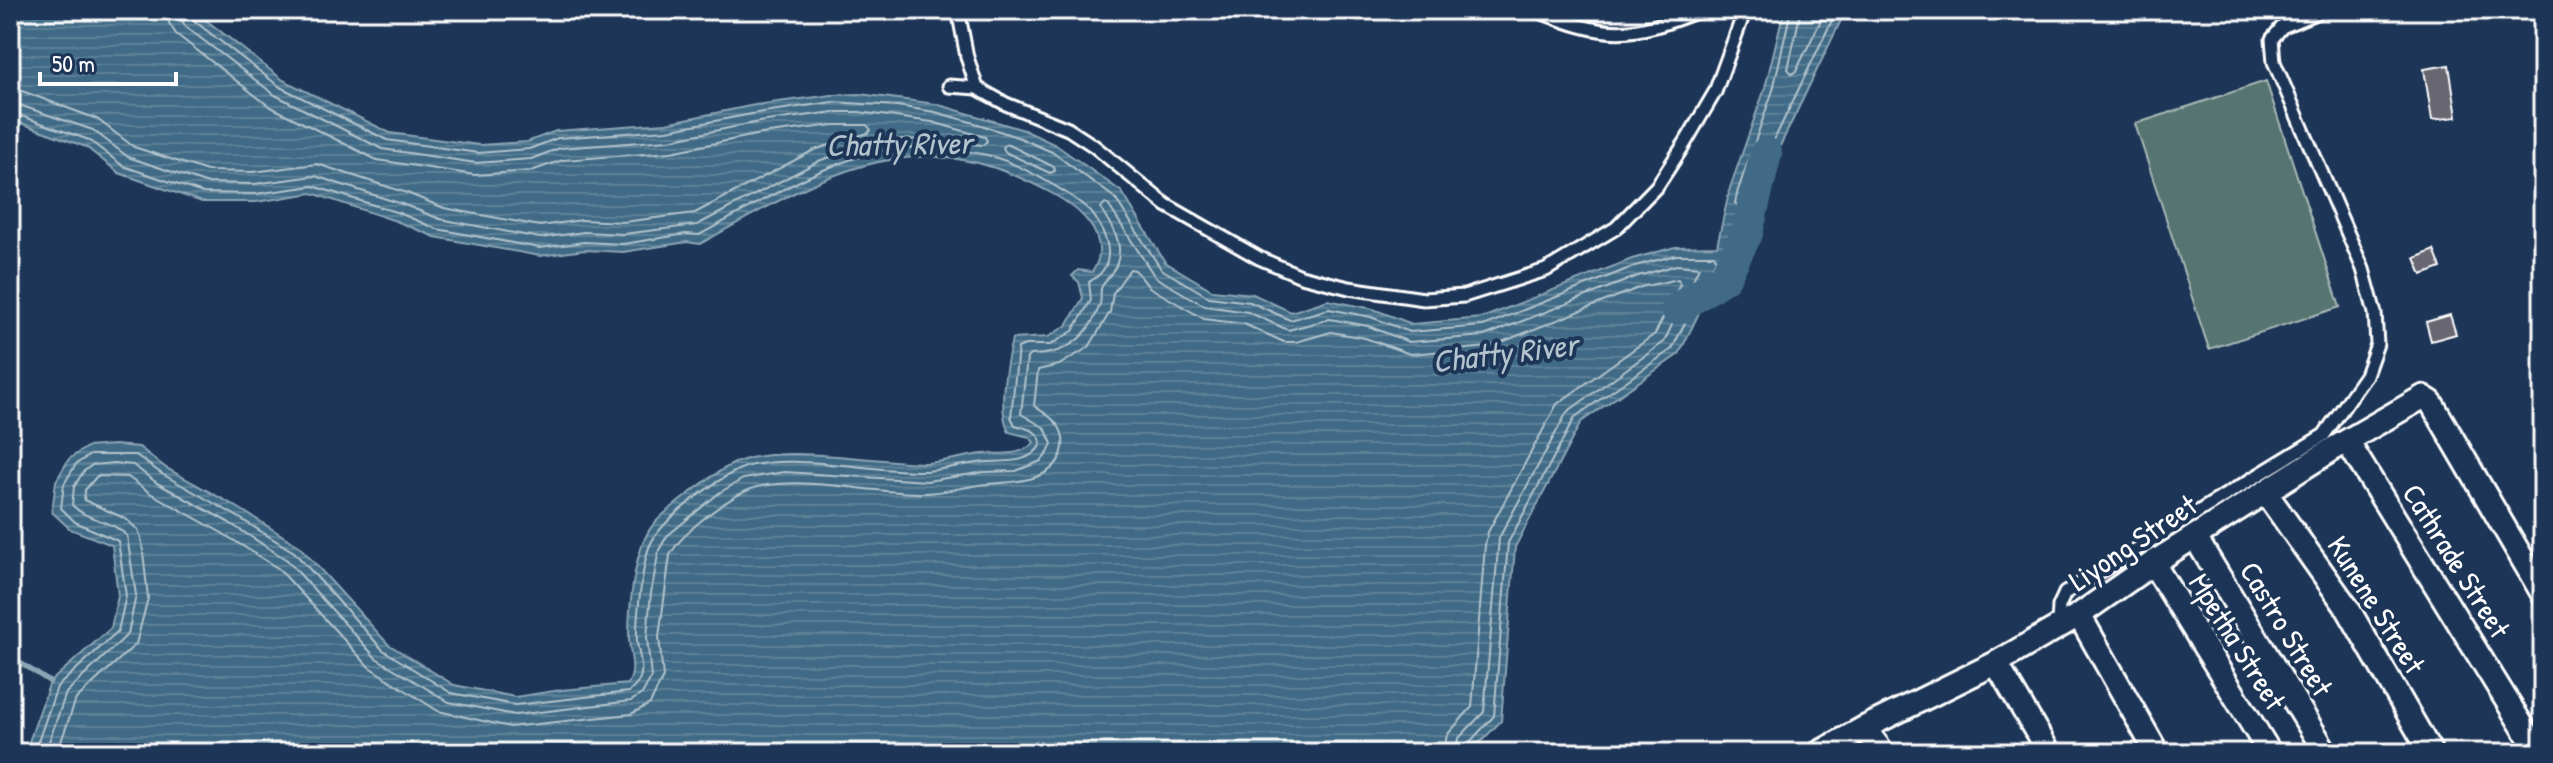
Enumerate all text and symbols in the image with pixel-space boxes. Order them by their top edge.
scale bar [40,36,176,86]
text: 50 m [52,47,95,79]
water label: Chatty River [826,121,976,166]
water label: Chatty River [1430,322,1584,383]
street label: Cathrade Street [2394,476,2520,646]
street label: Liyong Street [2061,484,2205,600]
street label: Kunene Street [2319,528,2435,682]
street label: Castro Street [2231,554,2343,704]
street label: Mpetha Street [2180,566,2296,718]

